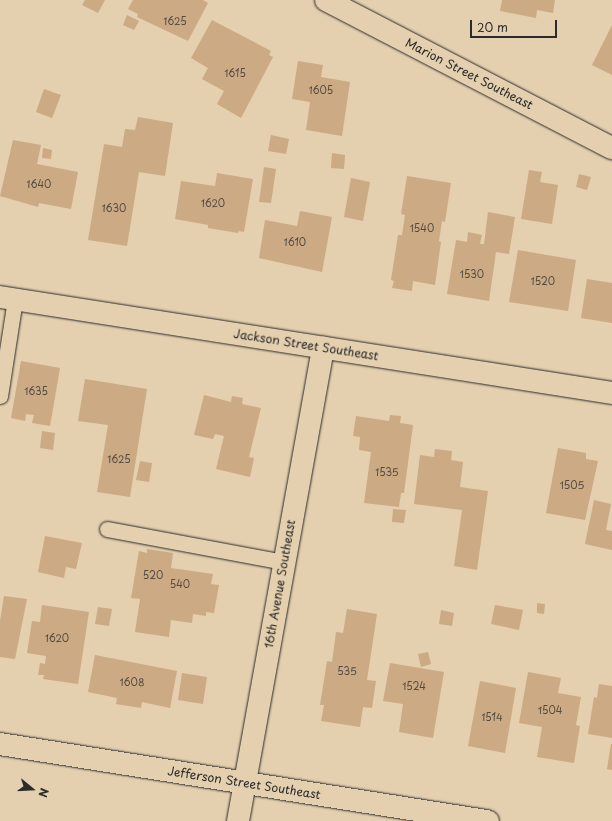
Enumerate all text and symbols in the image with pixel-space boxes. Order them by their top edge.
scale bar [472,12,559,38]
house number: 1625 [163,15,187,27]
text: 20 m [477,18,508,36]
street label: Marion Street Southeast [403,35,535,113]
house number: 1615 [224,67,246,79]
house number: 1605 [309,84,333,96]
house number: 1640 [27,178,51,190]
house number: 1620 [201,197,225,209]
house number: 1630 [102,202,126,214]
house number: 1540 [410,222,434,234]
house number: 1610 [284,236,306,248]
house number: 1530 [460,268,484,280]
house number: 1520 [531,275,555,287]
street label: Jackson Street Southeast [233,326,379,364]
house number: 1635 [24,385,48,397]
house number: 1625 [107,453,131,465]
house number: 1535 [375,466,399,478]
house number: 1505 [560,479,584,491]
street label: 16th Avenue Southeast [262,518,298,650]
house number: 520 [143,569,163,581]
house number: 540 [170,578,190,590]
house number: 1620 [45,632,69,644]
house number: 535 [337,665,357,677]
house number: 1608 [120,676,144,688]
house number: 1524 [402,680,426,692]
house number: 1504 [538,704,562,716]
house number: 1514 [481,711,503,723]
street label: Jefferson Street Southeast [166,764,322,802]
north arrow [12,769,52,809]
text: N [34,786,53,800]

